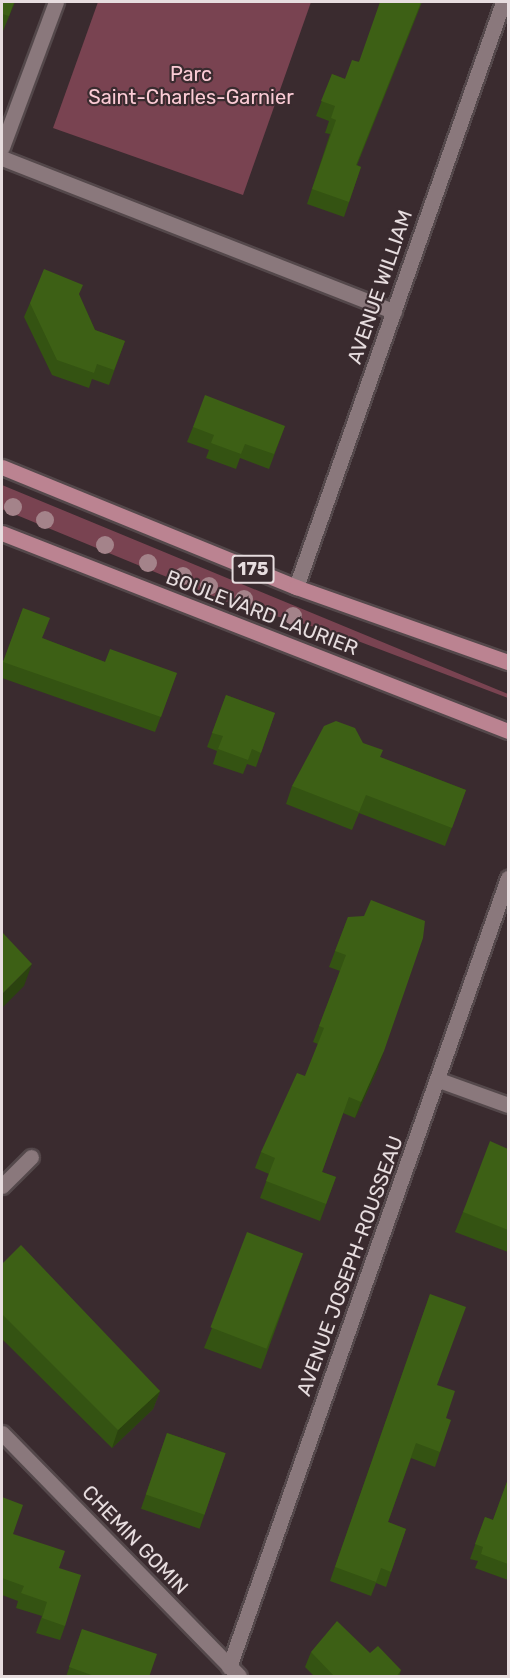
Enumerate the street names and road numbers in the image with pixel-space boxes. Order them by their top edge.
street label: AVENUE WILLIAM [342,207,418,367]
road number: 175 [230,554,276,584]
street label: BOULEVARD LAURIER [163,565,361,661]
street label: AVENUE JOSEPH-ROUSSEAU [292,1133,408,1399]
street label: CHEMIN GOMIN [77,1480,193,1600]

